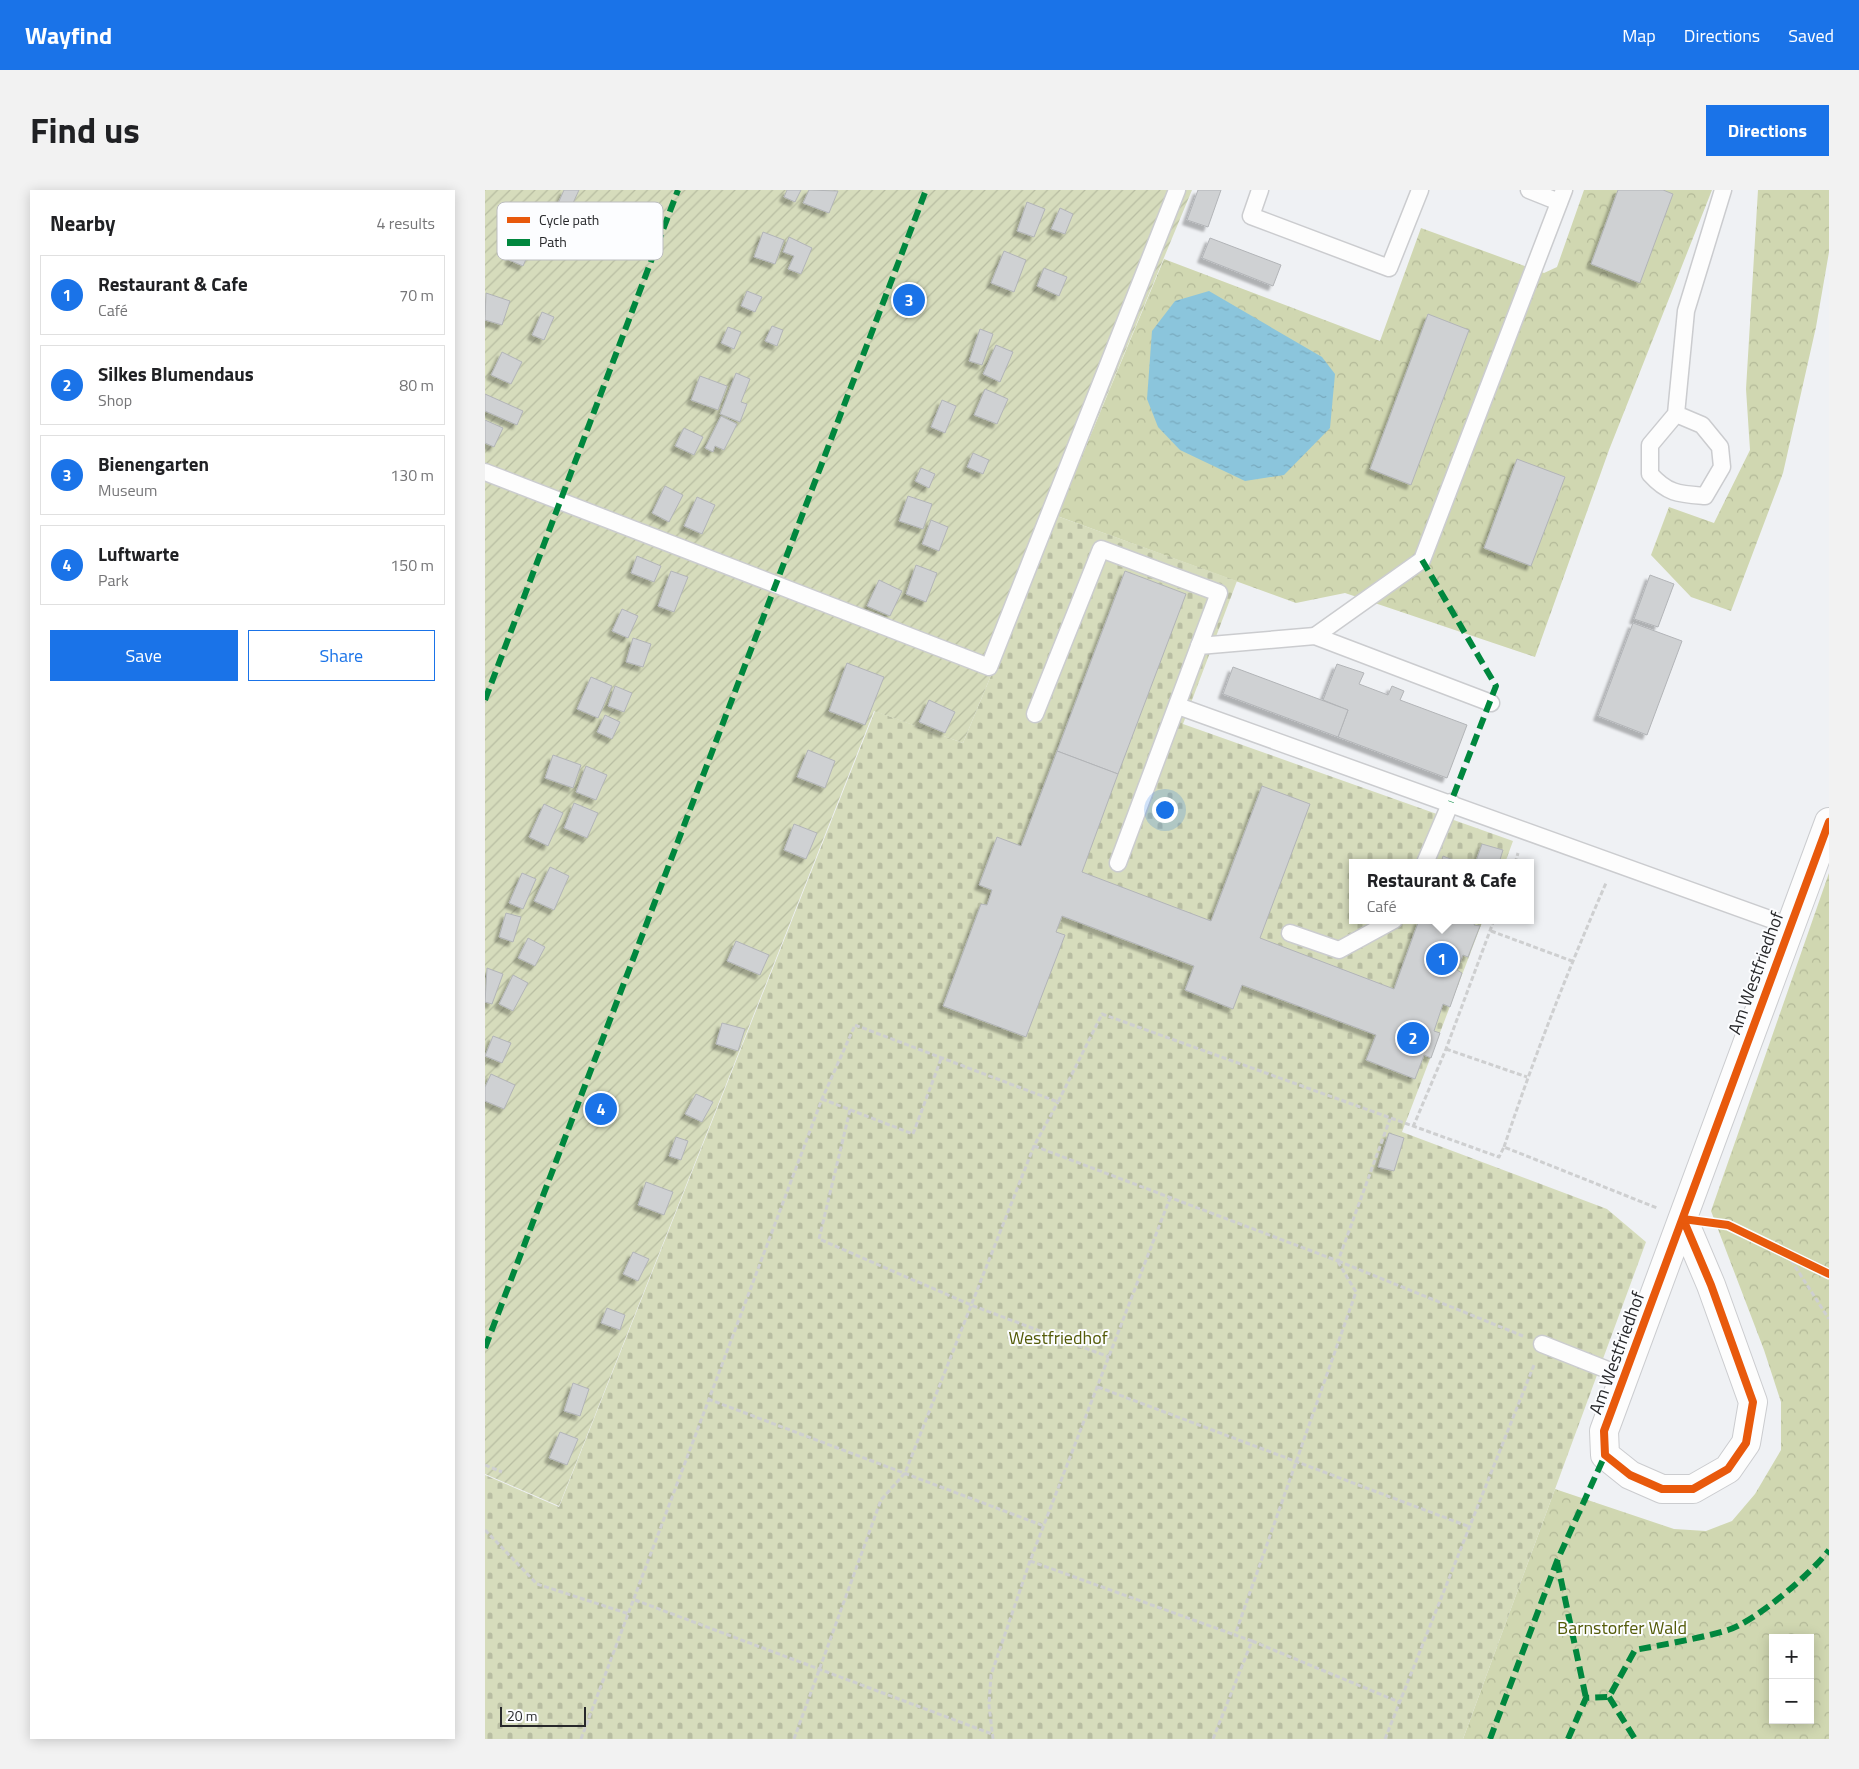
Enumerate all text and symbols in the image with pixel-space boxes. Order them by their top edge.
text: Wayfind [25,17,112,53]
text: Map [1622,22,1656,49]
text: Directions [1684,22,1760,49]
text: Saved [1788,22,1834,49]
text: Find us [30,103,140,157]
button: Directions [1706,105,1829,156]
legend [497,202,663,260]
text: Nearby [50,207,115,239]
text: Cycle path [539,209,599,230]
text: 4 results [376,211,435,235]
text: Path [539,231,567,252]
text: Restaurant & Cafe [98,269,248,298]
pin: 3 [893,281,925,319]
text: 1 [63,283,71,307]
text: 70 m [399,283,434,307]
text: Café [98,298,128,322]
text: Silkes Blumendaus [98,359,254,388]
text: 2 [63,373,71,397]
text: 80 m [399,373,434,397]
text: Shop [98,388,132,412]
text: Bienengarten [98,449,209,478]
text: 3 [63,463,71,487]
text: 130 m [390,463,434,487]
text: Museum [98,478,157,502]
text: Luftwarte [98,539,179,568]
text: 4 [63,553,71,577]
text: 150 m [390,553,434,577]
text: Park [98,568,129,592]
button: Save [50,630,238,681]
button: Share [248,630,435,681]
your location [1152,797,1178,823]
popup [1349,859,1534,924]
text: Restaurant & Cafe [1367,865,1516,894]
text: Café [1367,894,1397,918]
street label: Am Westfriedhof [1721,908,1790,1038]
pin: 1 [1426,940,1458,978]
pin: 2 [1397,1019,1429,1057]
pin: 4 [585,1090,617,1128]
street label: Am Westfriedhof [1582,1288,1651,1418]
park label: Westfriedhof [1008,1324,1108,1351]
park label: Barnstorfer Wald [1557,1614,1687,1641]
map controls [1769,1634,1814,1724]
button: + [1769,1634,1814,1679]
button: − [1769,1679,1814,1724]
scale bar [500,1704,586,1727]
text: 20 m [507,1705,537,1726]

